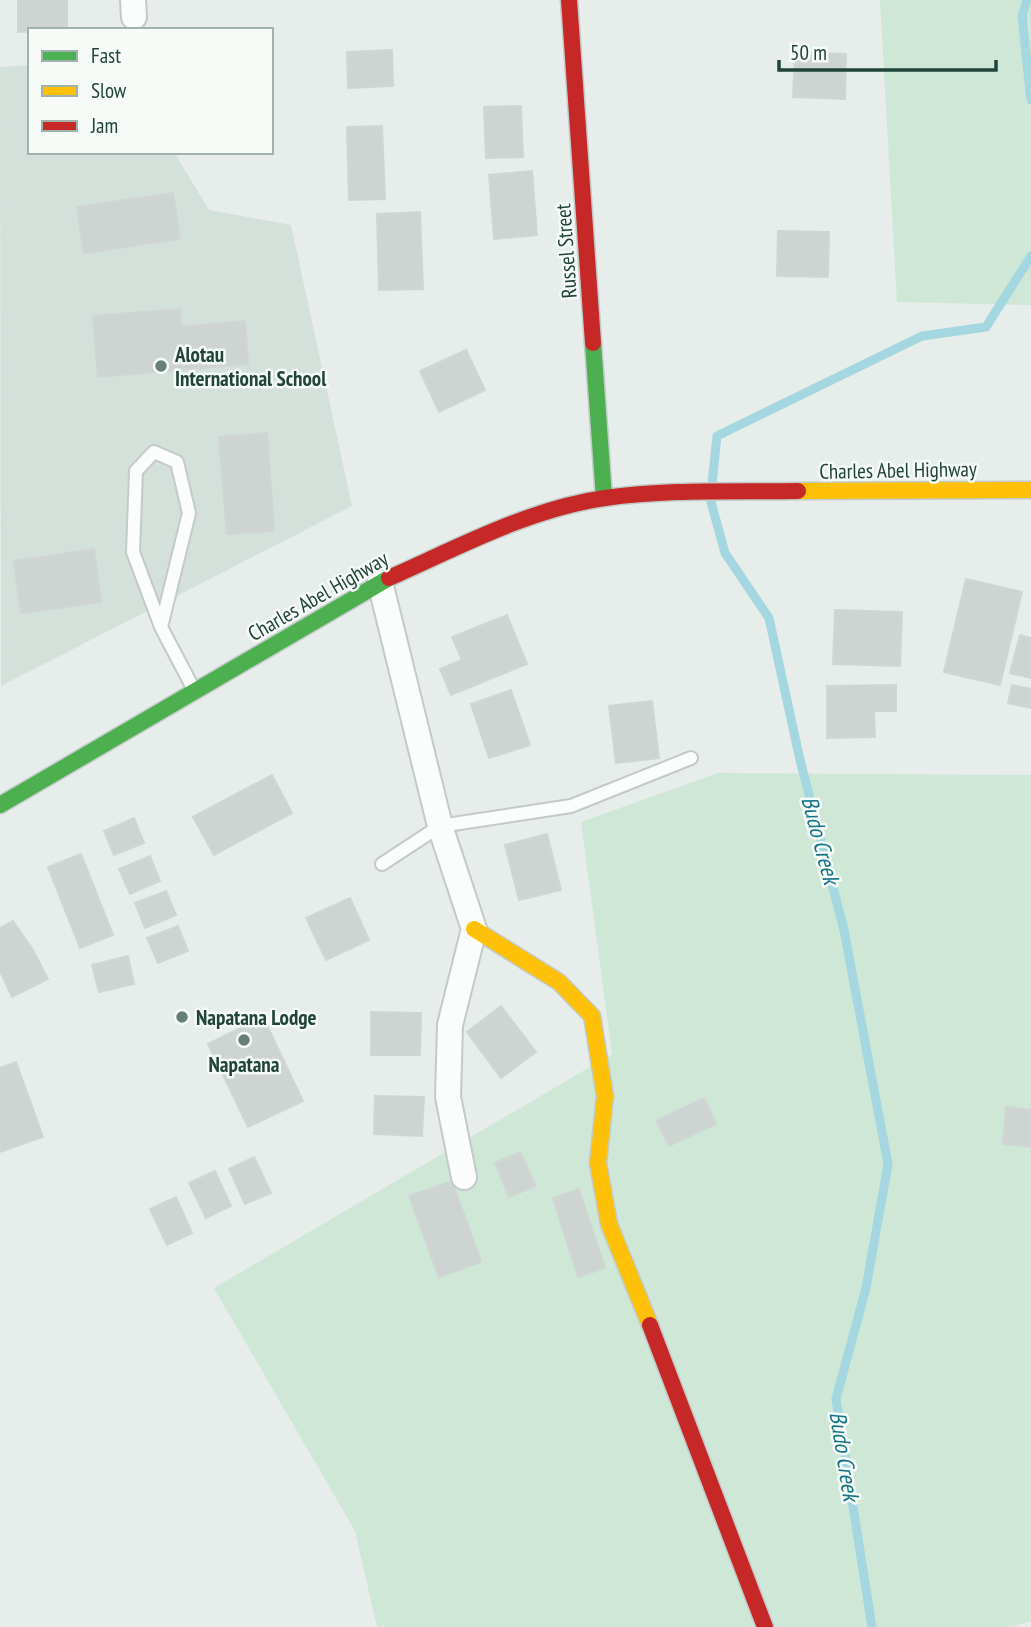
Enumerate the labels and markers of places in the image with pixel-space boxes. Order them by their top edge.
place label: Alotau International School [174,341,327,392]
marker: Alotau International School [153,358,169,374]
place label: Napatana Lodge [196,1004,317,1031]
marker: Napatana Lodge [174,1009,190,1025]
marker: Napatana [236,1032,252,1048]
place label: Napatana [209,1051,280,1078]

